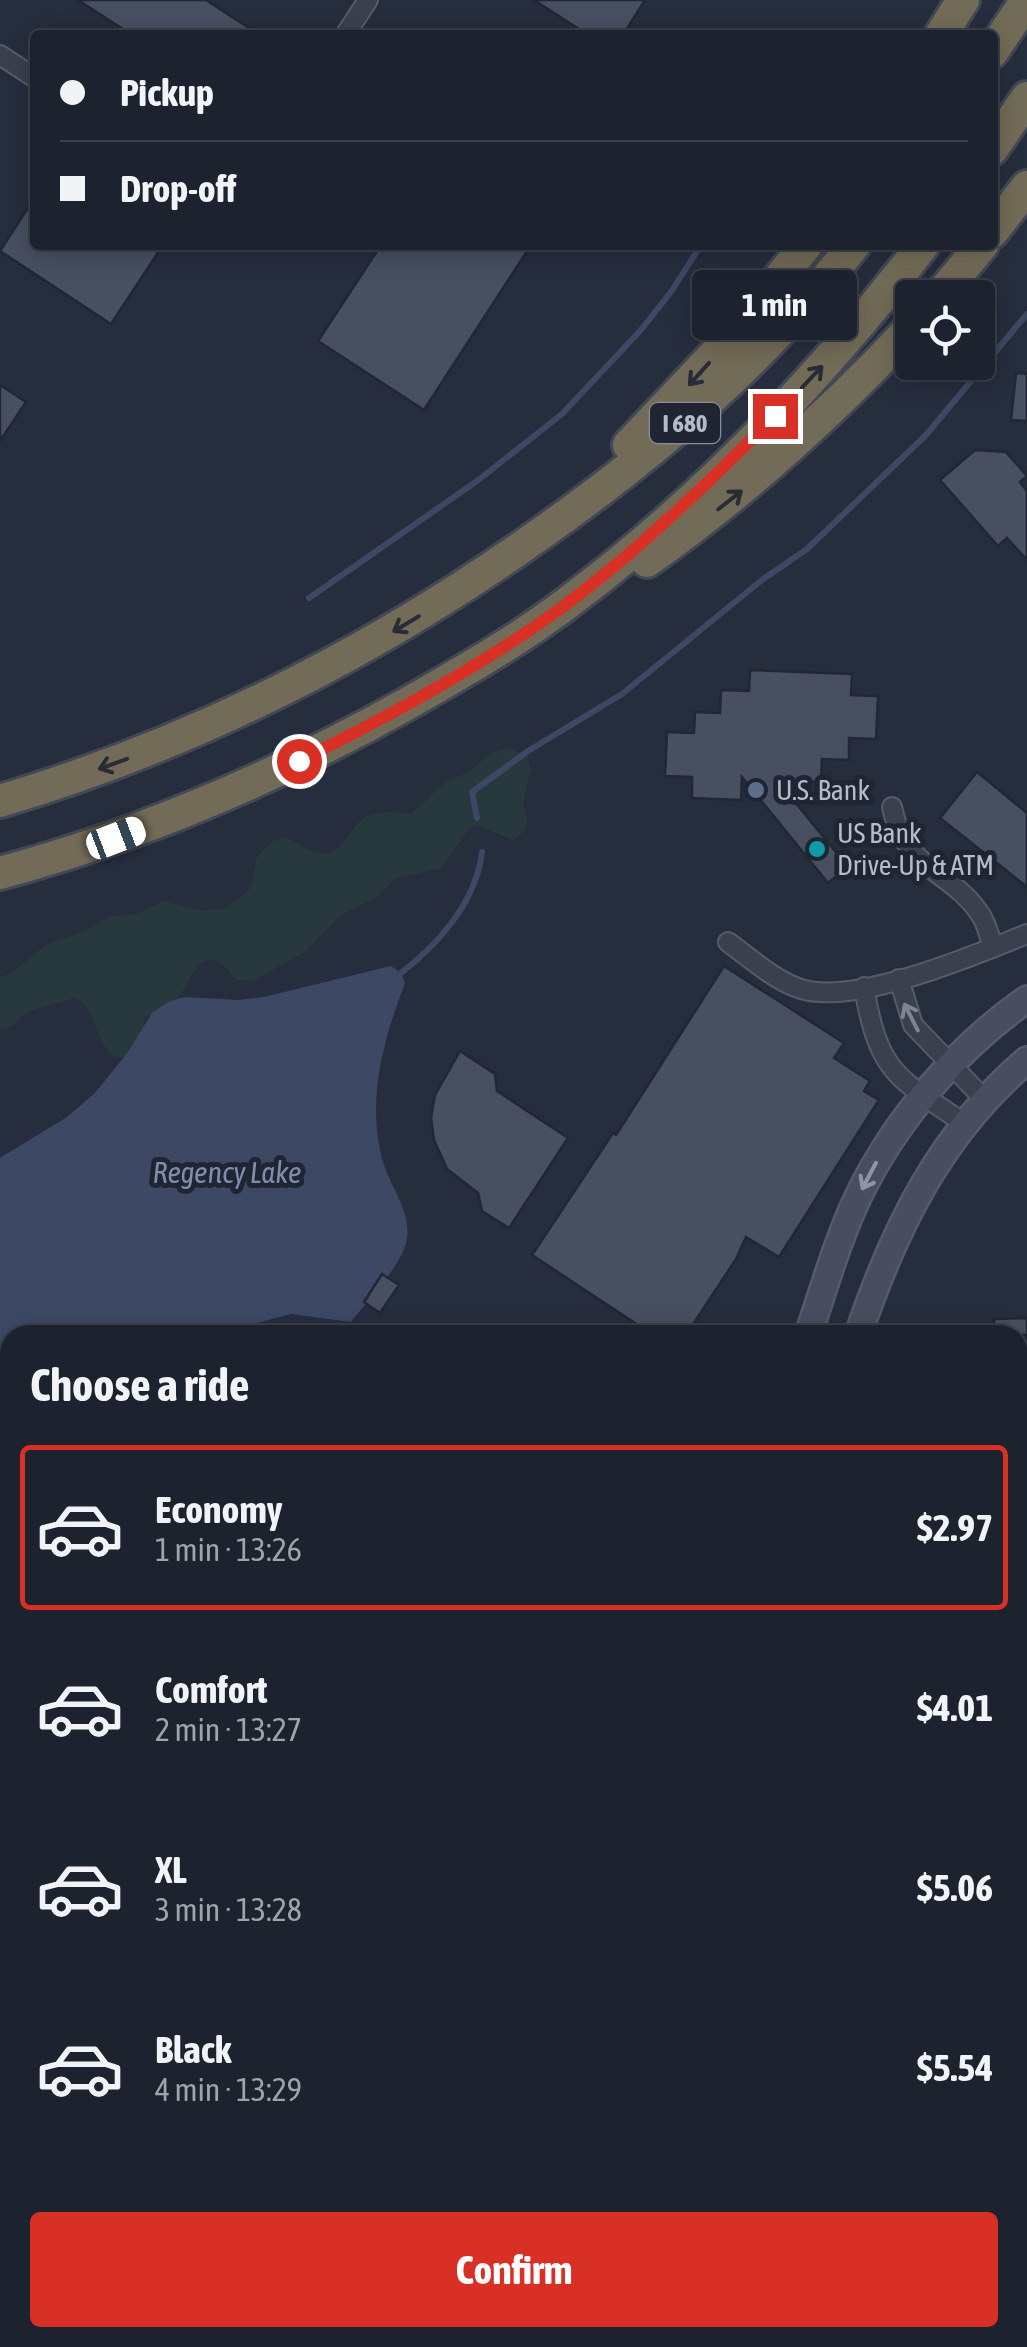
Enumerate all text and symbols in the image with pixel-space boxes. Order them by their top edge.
text: Pickup [120,71,214,114]
text: Drop-off [120,167,236,210]
callout: 1 min [692,271,858,341]
map controls [895,280,995,380]
button: locate [895,280,995,380]
text: 1 min [742,286,807,323]
one-way arrow [687,361,711,385]
one-way arrow [800,366,824,390]
route end [753,394,798,439]
road number: I 680 [650,403,720,443]
one-way arrow [716,489,743,510]
one-way arrow [392,614,421,634]
route start [277,739,322,784]
one-way arrow [98,756,130,774]
place label: U.S. Bank [776,774,870,806]
marker: U.S. Bank [745,779,767,801]
car [83,813,149,863]
place label: US Bank Drive-Up & ATM [837,817,994,881]
marker: US Bank Drive-Up & ATM [806,838,828,860]
one-way arrow [901,1002,920,1032]
water label: Regency Lake [152,1155,302,1189]
one-way arrow [858,1161,878,1191]
text: Choose a ride [30,1359,249,1411]
icon: car [35,1483,125,1573]
text: Economy [155,1488,282,1531]
text: $2.97 [917,1506,993,1549]
text: 1 min · 13:26 [155,1531,302,1568]
icon: car [35,1663,125,1753]
text: Comfort [155,1668,267,1711]
text: $4.01 [917,1686,993,1729]
text: 2 min · 13:27 [155,1711,302,1748]
icon: car [35,1843,125,1933]
text: XL [155,1848,187,1891]
text: $5.06 [917,1866,993,1909]
text: 3 min · 13:28 [155,1891,302,1928]
icon: car [35,2023,125,2113]
text: Black [155,2028,232,2071]
text: $5.54 [917,2046,993,2089]
text: 4 min · 13:29 [155,2071,302,2108]
button: Confirm [30,2212,998,2327]

